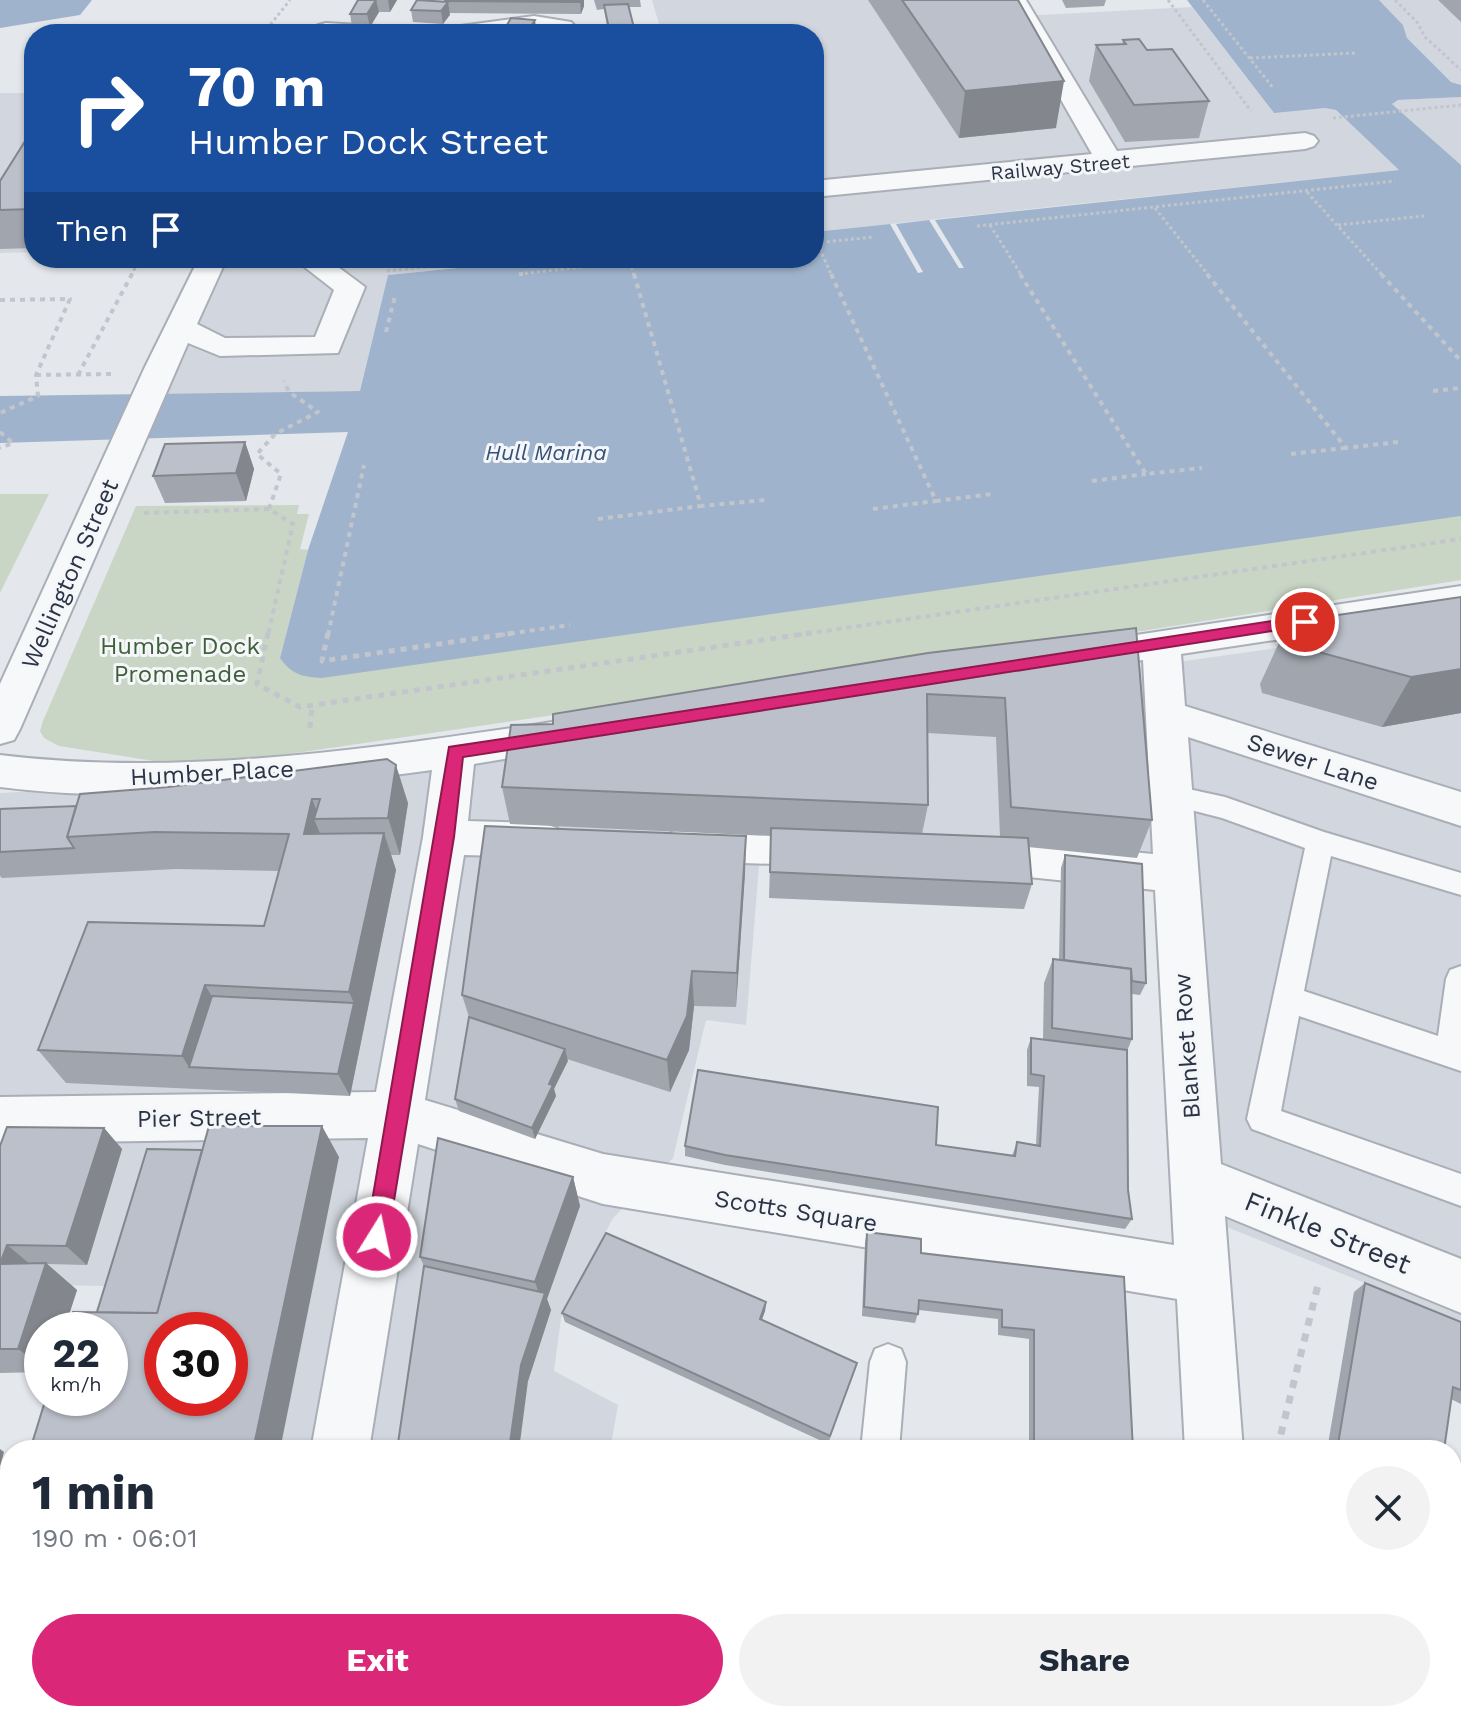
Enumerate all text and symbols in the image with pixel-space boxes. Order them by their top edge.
text: 70 m [188,54,325,120]
icon: right [56,56,160,160]
text: Humber Dock Street [188,121,548,163]
street label: Railway Street [989,149,1131,185]
icon: arrive [144,208,188,252]
text: Then [56,213,128,248]
water label: Hull Marina [485,440,607,465]
street label: Wellington Street [16,475,124,673]
pin [1271,588,1339,656]
icon: arrive [1283,600,1327,644]
park label: Humber Dock Promenade [100,632,260,688]
street label: Sewer Lane [1244,728,1382,796]
street label: Humber Place [129,755,295,791]
street label: Blanket Row [1168,972,1206,1120]
street label: Pier Street [136,1103,262,1133]
street label: Scotts Square [713,1184,879,1238]
street label: Finkle Street [1240,1184,1416,1281]
position arrow [335,1195,419,1279]
speed limit sign: 30 [144,1312,248,1416]
text: 22 [52,1330,100,1377]
text: km/h [50,1372,102,1396]
text: 1 min [32,1464,155,1521]
button: close [1346,1466,1430,1550]
text: 190 m · 06:01 [32,1523,198,1553]
button: Exit [32,1614,723,1706]
button: Share [739,1614,1430,1706]

